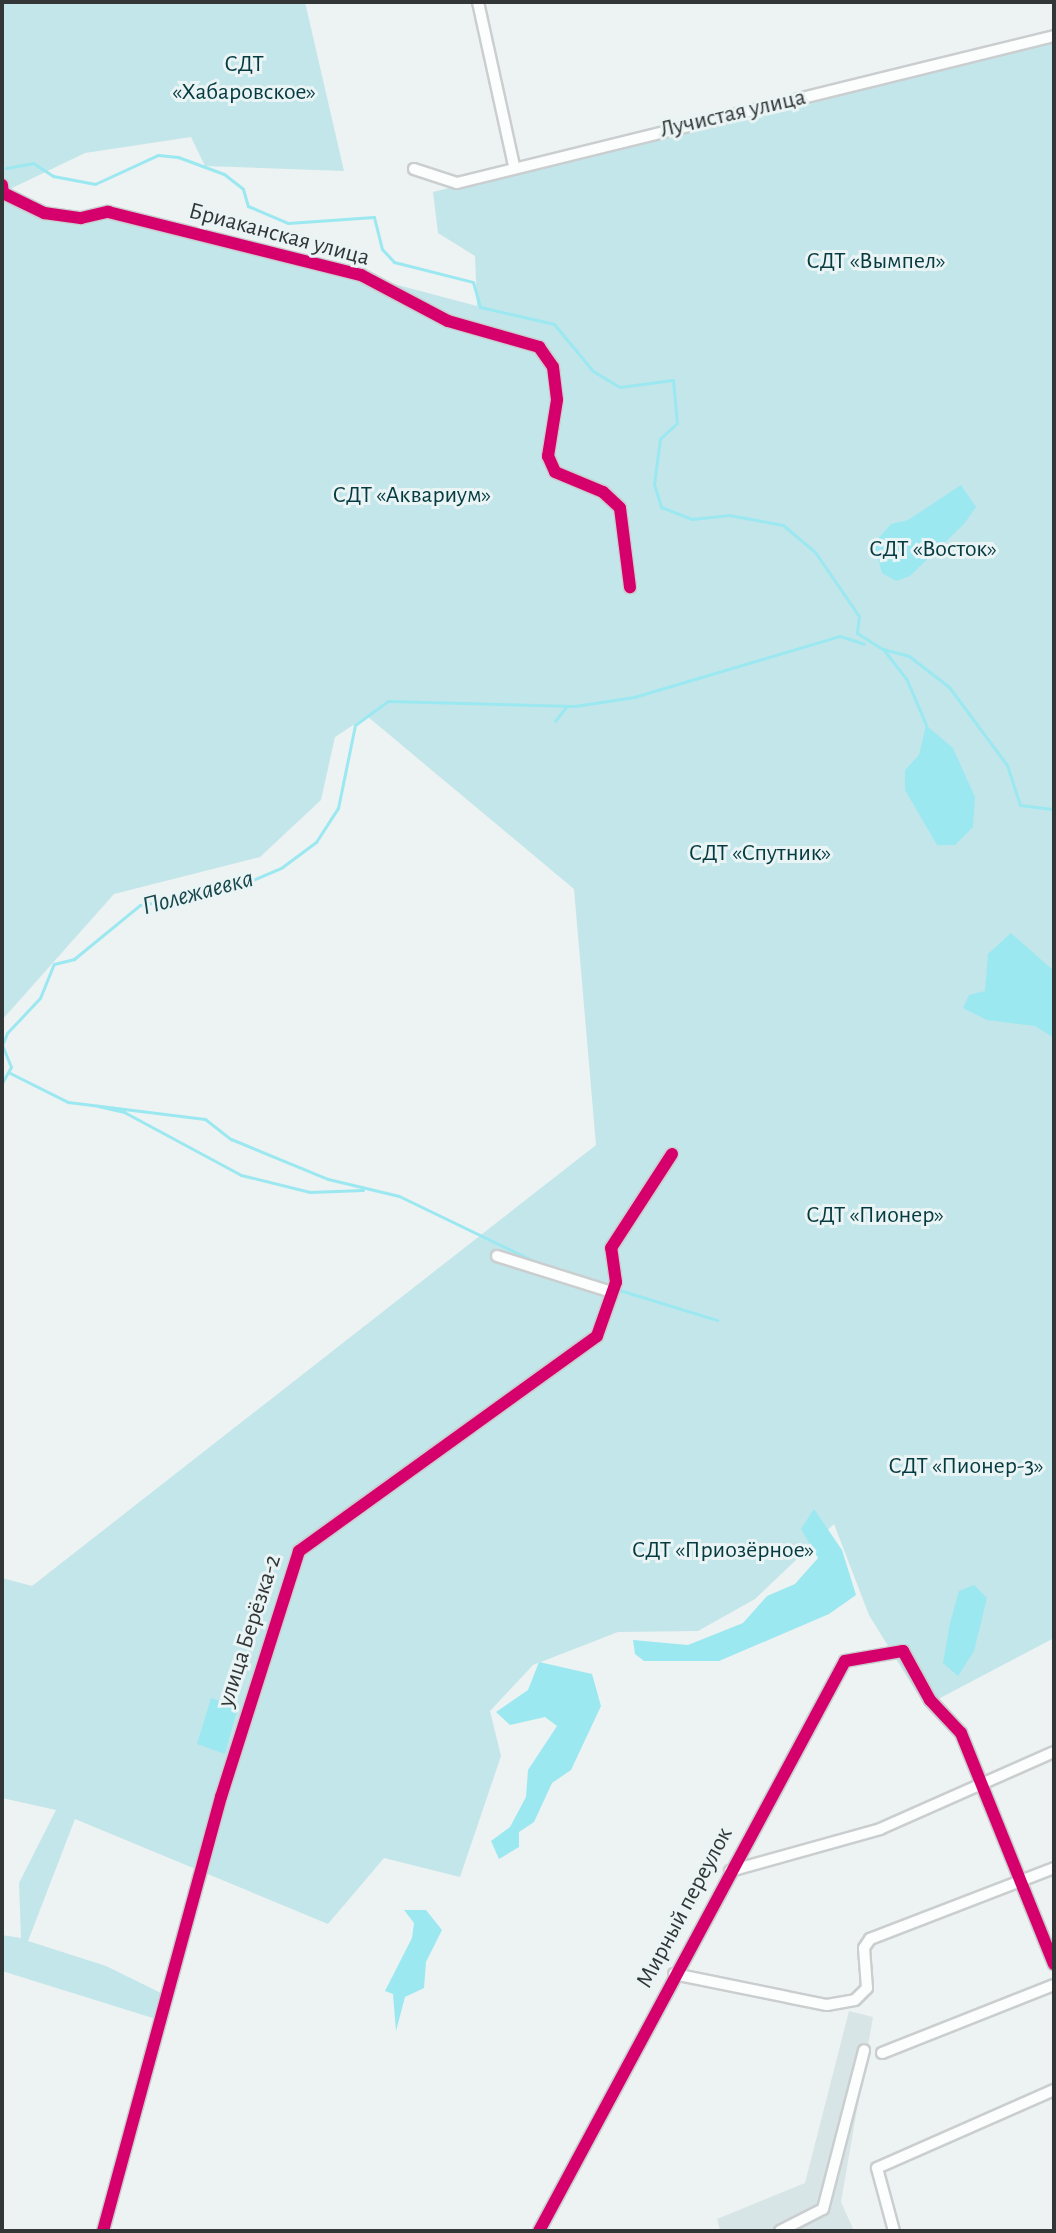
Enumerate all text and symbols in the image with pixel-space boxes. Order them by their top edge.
park label: СДТ «Хабаровское» [172,51,316,107]
street label: Лучистая улица [657,83,809,145]
street label: Бриаканская улица [185,197,373,273]
park label: СДТ «Вымпел» [806,248,946,276]
park label: СДТ «Аквариум» [333,482,491,510]
park label: СДТ «Восток» [869,536,997,564]
park label: СДТ «Спутник» [689,840,831,868]
water label: Полежаевка [139,863,257,923]
park label: СДТ «Пионер» [806,1202,944,1230]
park label: СДТ «Пионер-3» [888,1453,1044,1481]
park label: СДТ «Приозёрное» [632,1537,814,1565]
street label: улица Берёзка-2 [212,1551,288,1711]
street label: Мирный переулок [630,1823,740,1993]

